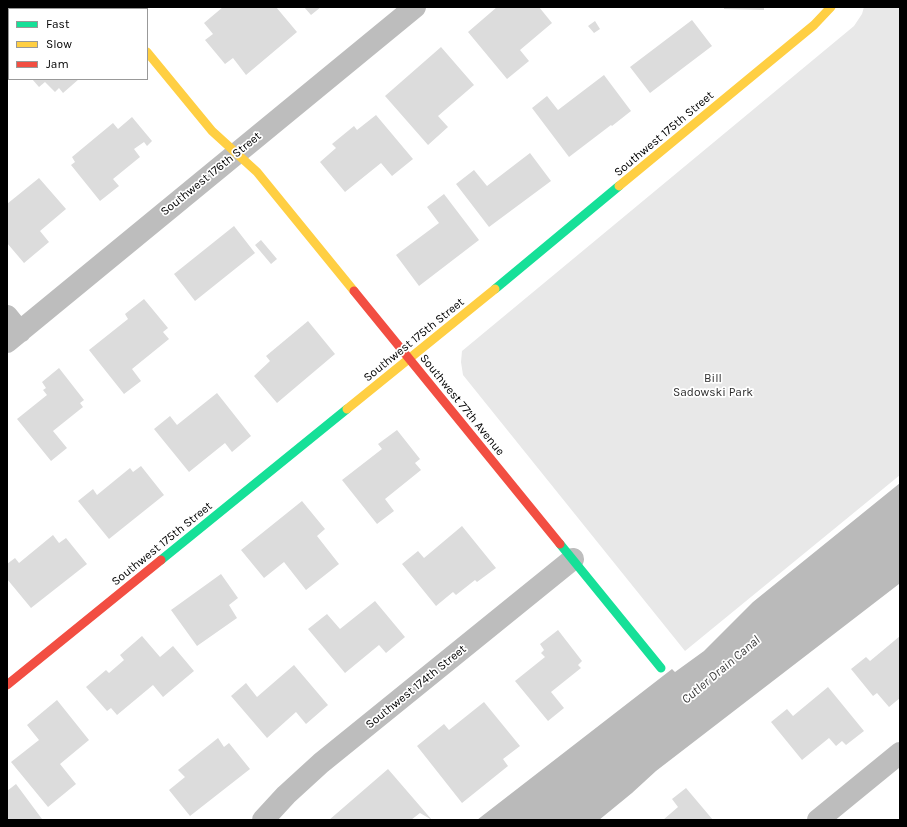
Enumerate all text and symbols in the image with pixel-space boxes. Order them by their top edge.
legend [8,8,148,80]
text: Fast [46,17,69,31]
text: Slow [46,37,72,51]
text: Jam [46,57,69,71]
street label: Southwest 175th Street [611,88,717,180]
street label: Southwest 176th Street [158,129,264,219]
street label: Southwest 175th Street [361,295,467,385]
street label: Southwest 77th Avenue [417,351,507,459]
park label: Bill Sadowski Park [673,372,753,400]
street label: Southwest 175th Street [109,499,215,589]
water label: Cutler Drain Canal [678,633,764,707]
street label: Southwest 174th Street [363,642,469,732]

